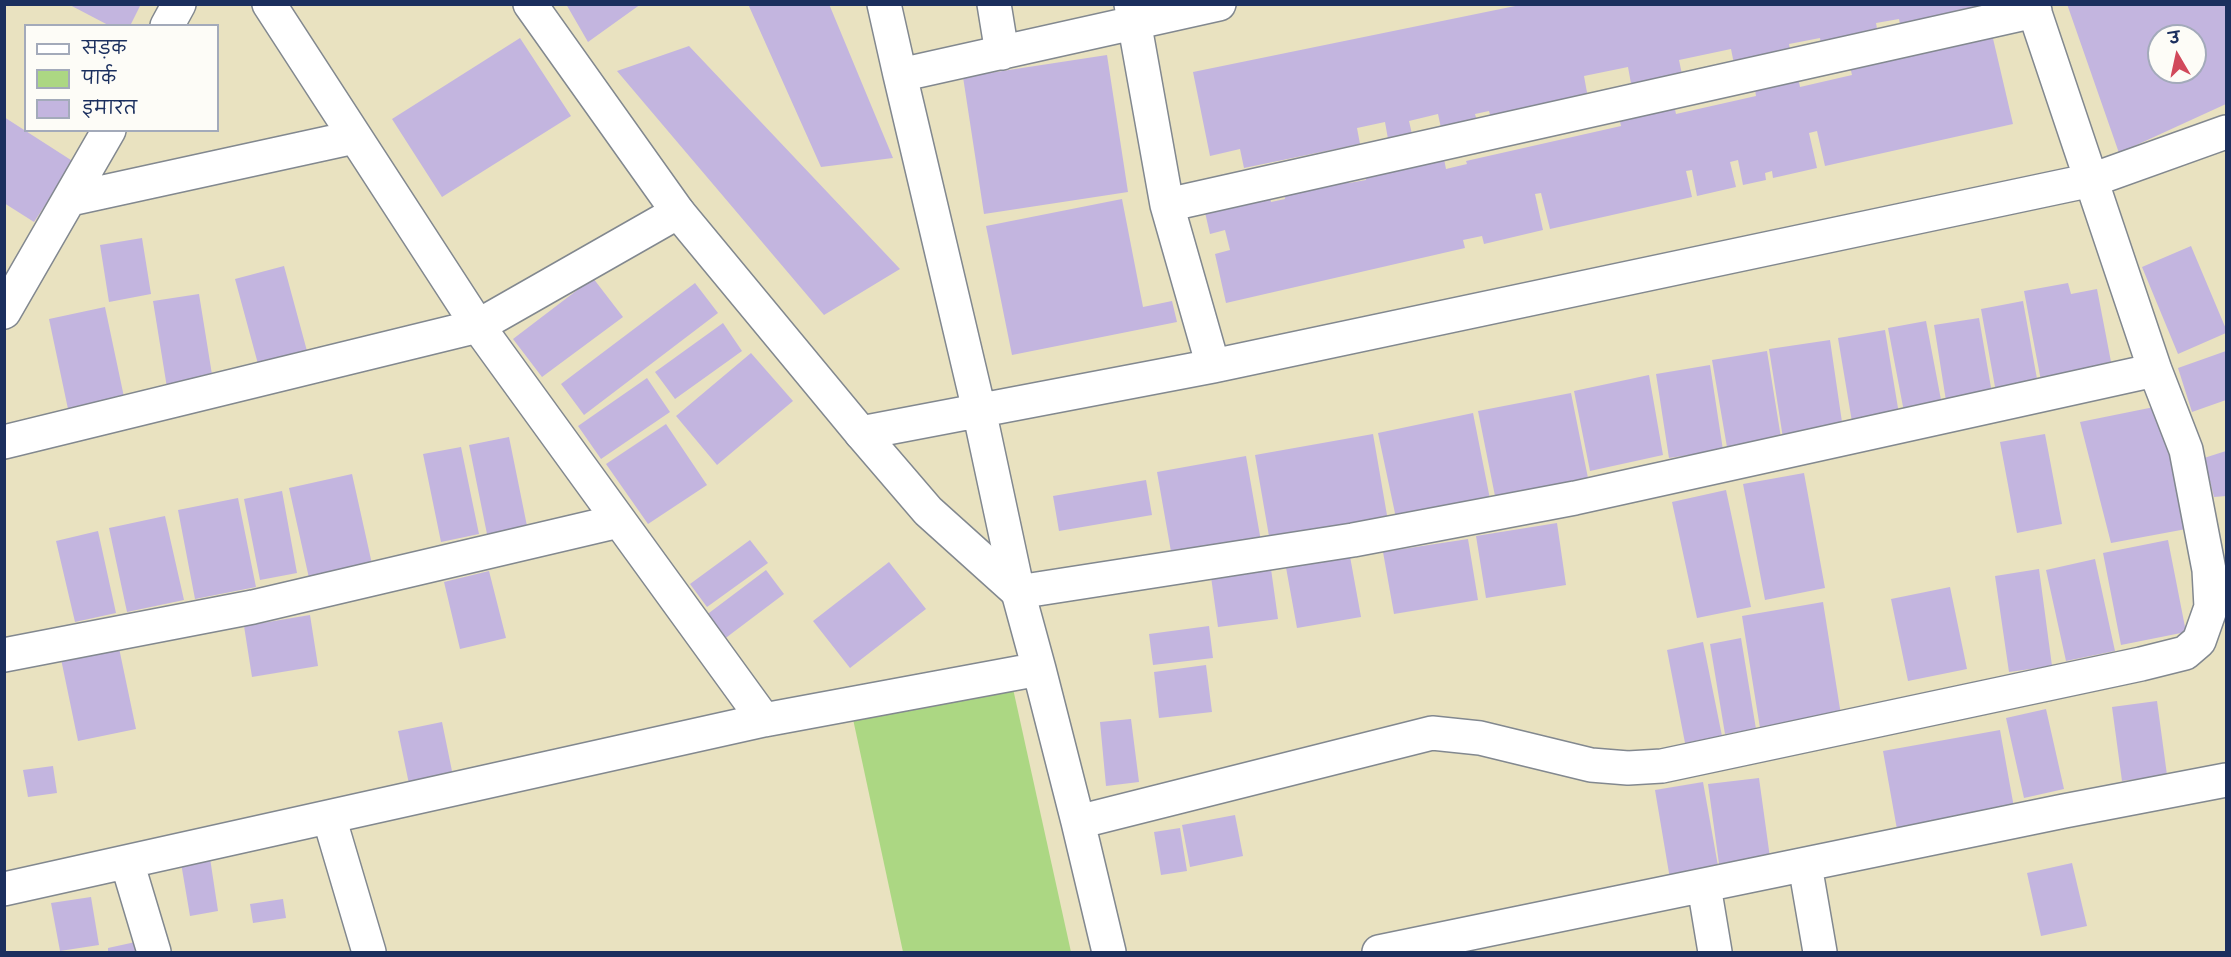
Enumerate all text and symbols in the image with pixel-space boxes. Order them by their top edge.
text: उ [2167,23,2182,53]
legend [24,24,219,132]
north arrow [2147,24,2207,84]
text: सड़क [82,32,126,64]
text: पार्क [82,62,116,94]
text: इमारत [82,92,137,124]

